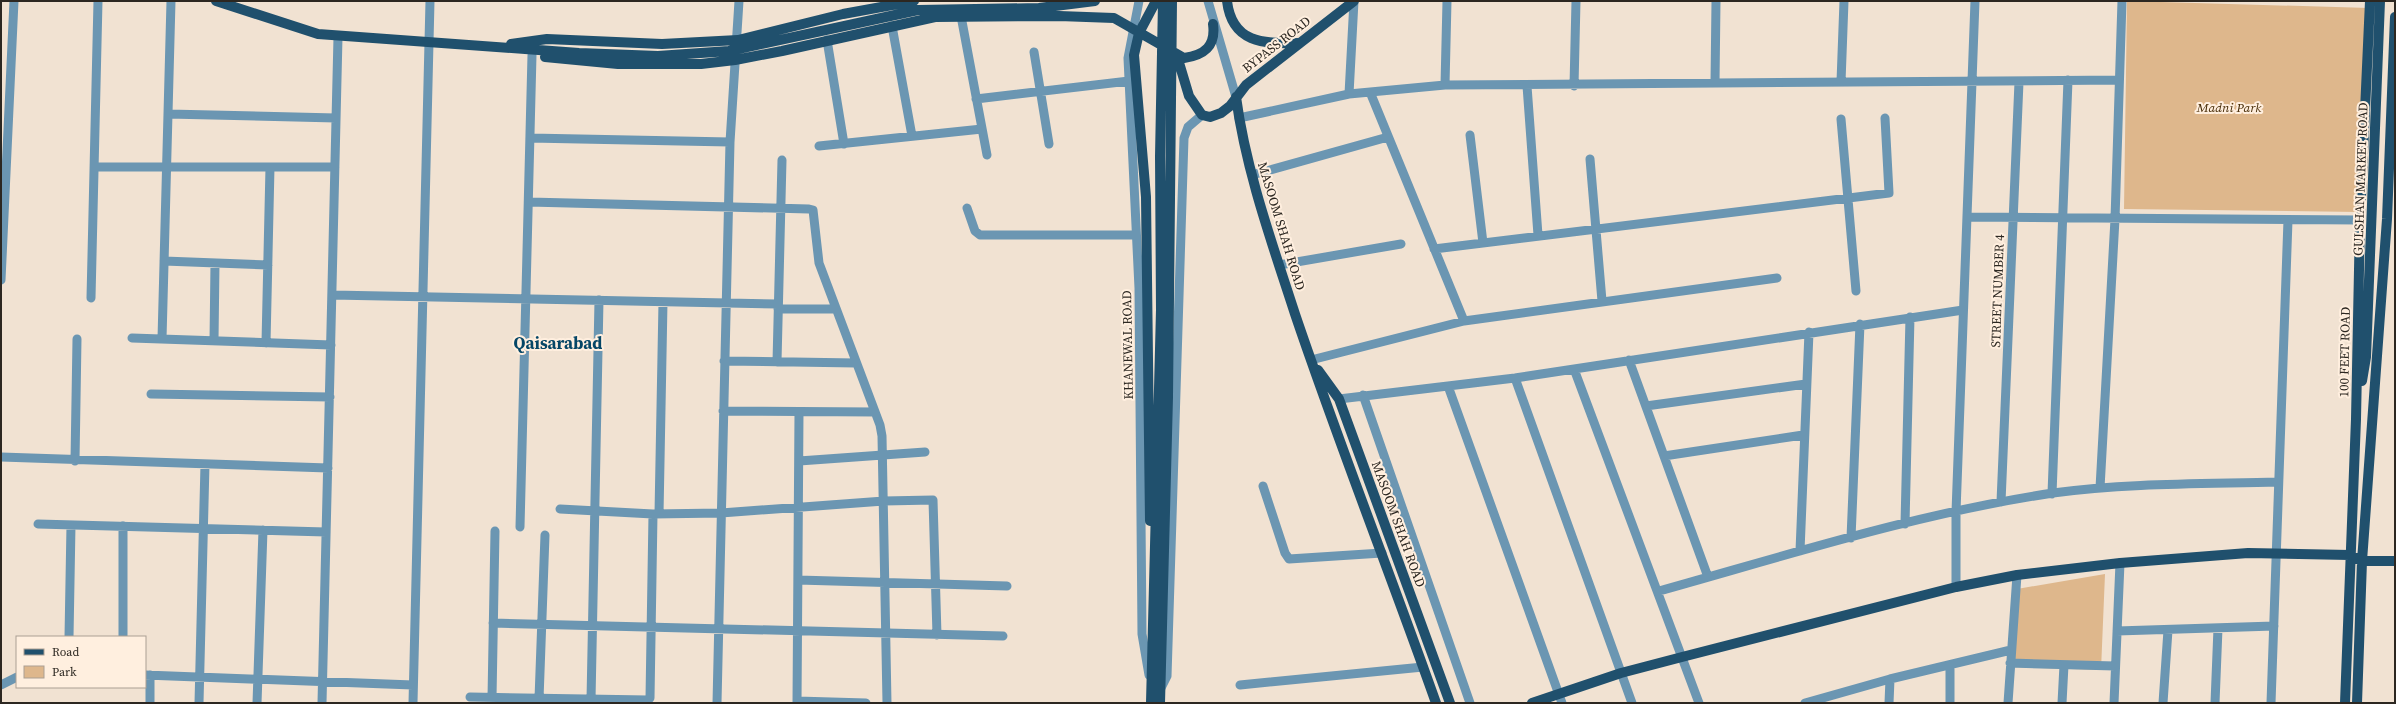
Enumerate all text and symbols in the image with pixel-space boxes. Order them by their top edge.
street label: BYPASS ROAD [1239,12,1314,76]
park label: Madni Park [2196,99,2262,116]
street label: GULSHAN MARKET ROAD [2349,102,2372,256]
street label: MASOOM SHAH ROAD [1254,160,1309,292]
street label: STREET NUMBER 4 [1987,234,2008,348]
street label: KHANEWAL ROAD [1118,290,1137,400]
street label: 100 FEET ROAD [2335,306,2354,398]
district label: Qaisarabad [514,331,602,355]
street label: MASOOM SHAH ROAD [1368,459,1429,590]
legend [16,636,146,688]
text: Road [52,644,79,660]
text: Park [52,664,77,680]

